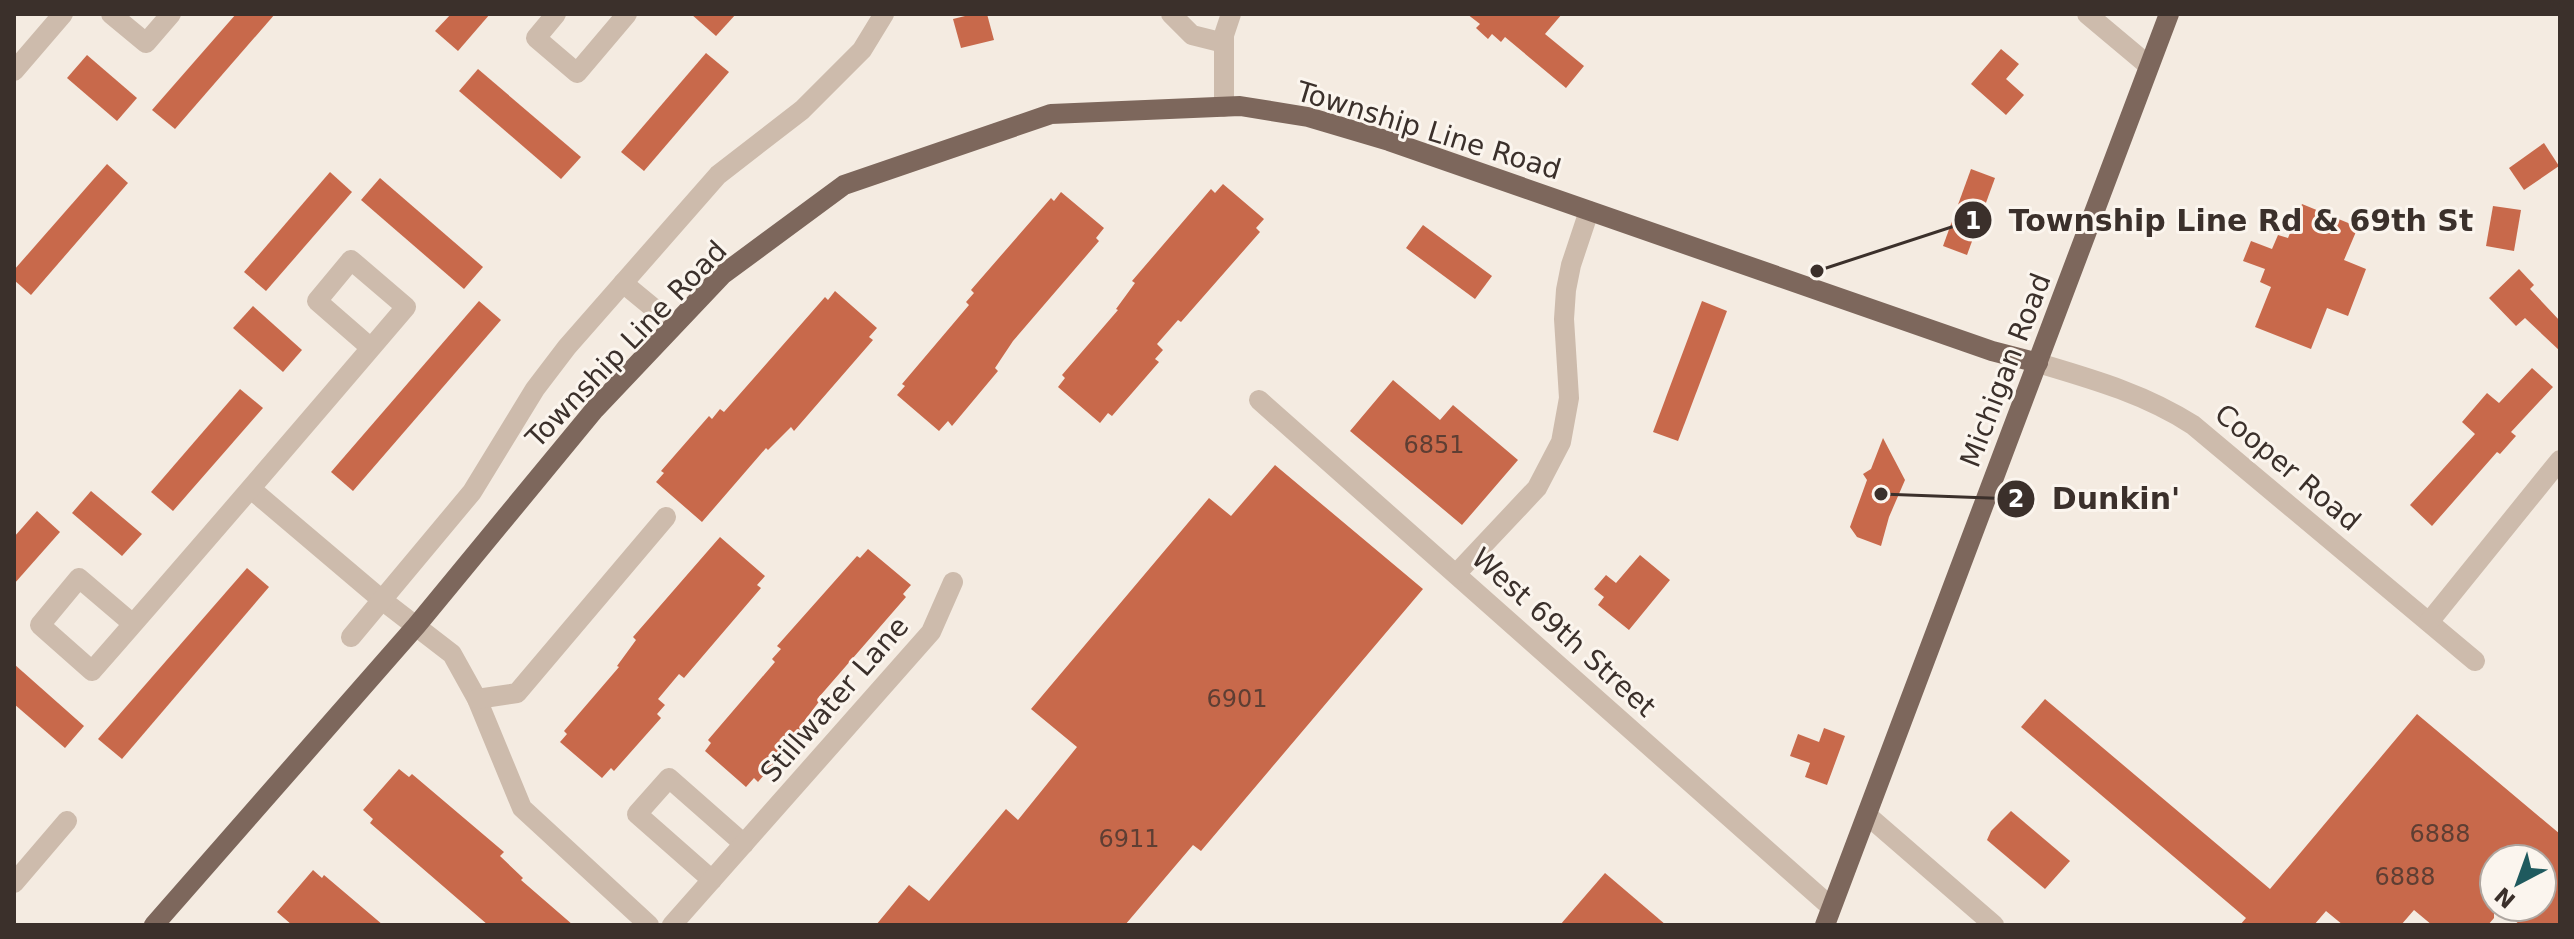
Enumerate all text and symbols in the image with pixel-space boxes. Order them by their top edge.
street label: Township Line Road [1292,74,1565,186]
callout: Township Line Rd & 69th St [1953,193,2490,247]
text: Township Line Rd & 69th St [2009,203,2473,238]
text: 1 [1965,207,1981,235]
street label: Township Line Road [518,234,734,455]
street label: Michigan Road [1953,269,2058,472]
street label: Cooper Road [2208,397,2367,538]
house number: 6851 [1403,431,1465,459]
callout: Dunkin' [1996,472,2196,526]
text: Dunkin' [2052,481,2180,516]
text: 2 [2008,485,2024,513]
street label: West 69th Street [1465,541,1662,724]
street label: Stillwater Lane [754,610,915,789]
house number: 6901 [1206,685,1268,713]
house number: 6888 [2409,820,2471,848]
house number: 6911 [1098,825,1160,853]
north arrow [2478,843,2558,923]
house number: 6888 [2374,863,2436,891]
text: N [2490,882,2520,913]

